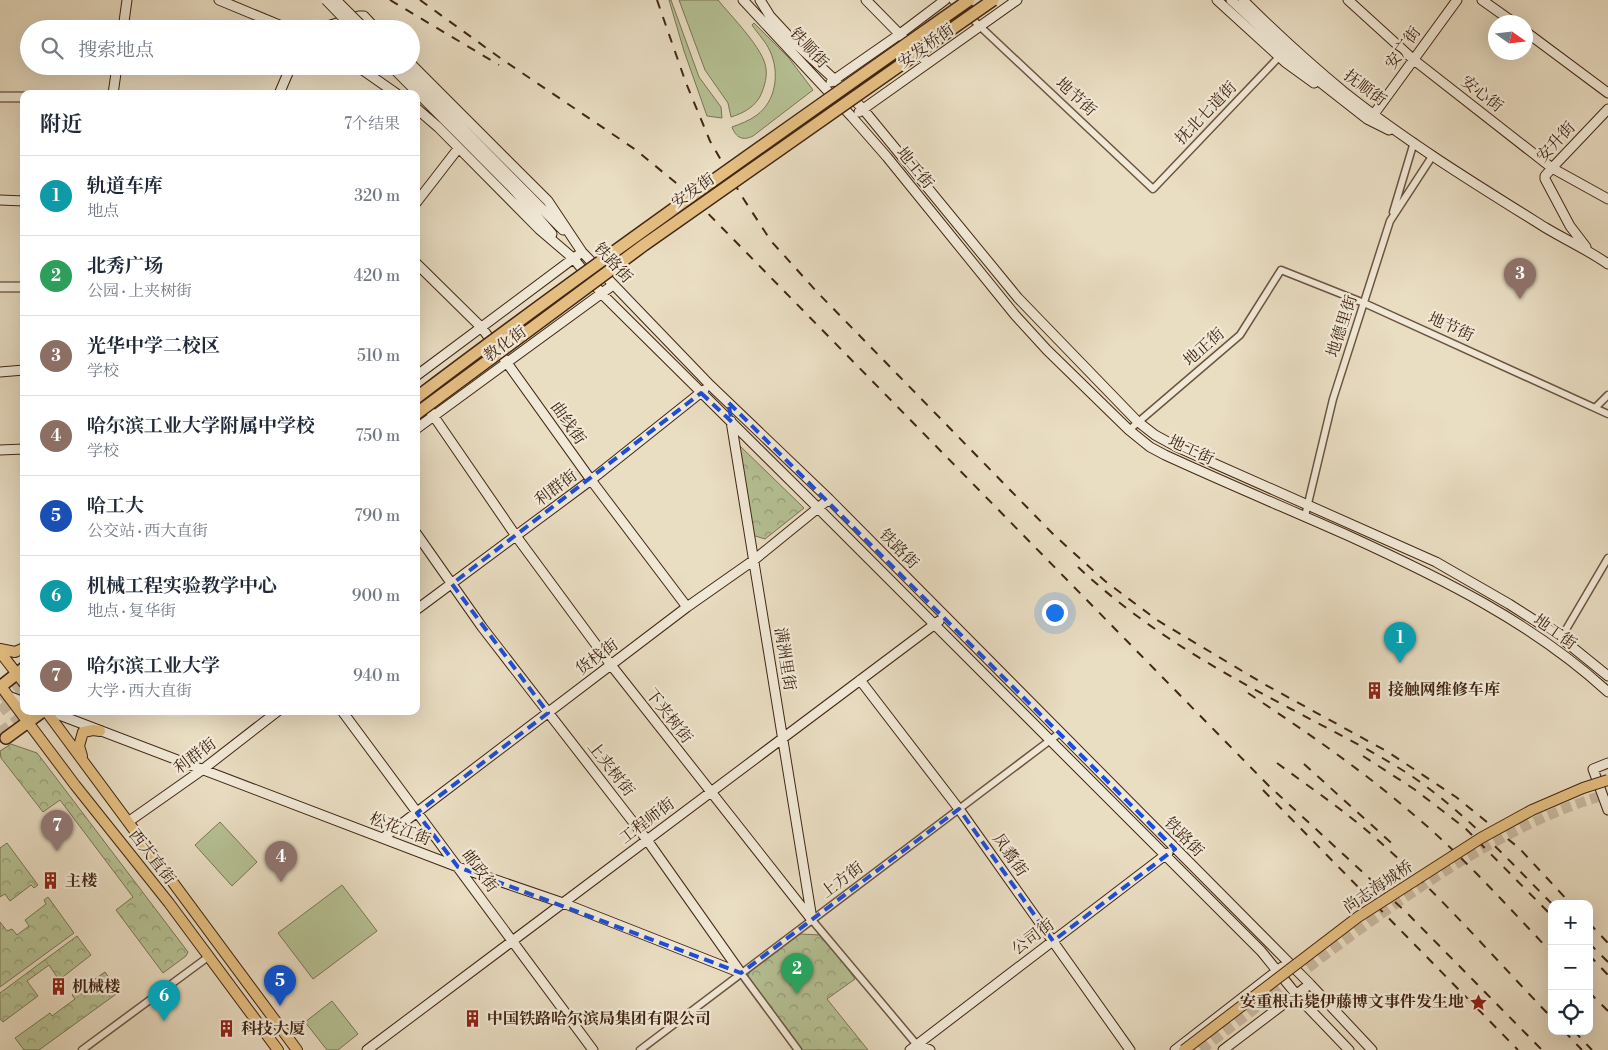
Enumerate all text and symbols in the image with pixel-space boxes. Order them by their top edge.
north arrow [1488,15,1533,60]
street label: 安发桥街 [894,19,958,73]
search box [20,20,420,75]
street label: 安广街 [1381,23,1425,73]
street label: 铁顺街 [785,24,833,72]
icon: search [38,34,66,62]
text: 搜索地点 [78,38,154,62]
street label: 抚顺街 [1340,66,1390,110]
street label: 安心街 [1457,71,1507,117]
street label: 地节街 [1052,73,1100,121]
street label: 抚北七道街 [1171,77,1241,149]
text: 附近 [40,112,82,138]
text: 7个结果 [344,114,400,134]
street label: 安升街 [1532,118,1580,166]
street label: 地工街 [892,143,938,193]
street label: 安发街 [668,169,718,213]
text: 轨道车库 [87,174,163,198]
text: 1 [52,186,60,206]
text: 320 m [354,186,400,206]
text: 地点 [87,201,119,221]
street label: 铁路街 [589,239,637,287]
text: 北秀广场 [87,254,163,278]
pin: 3 [1504,258,1536,299]
text: 2 [51,266,61,286]
text: 420 m [353,266,400,286]
text: 公园 · 上夹树街 [87,281,192,301]
street label: 地德里街 [1323,292,1361,360]
street label: 地节街 [1425,308,1477,346]
street label: 教化街 [480,322,530,366]
street label: 地正街 [1179,324,1229,370]
text: 光华中学二校区 [87,334,220,358]
text: 3 [51,346,61,366]
text: 510 m [357,346,400,366]
text: 学校 [87,361,119,381]
street label: 曲线街 [546,398,590,448]
text: 哈尔滨工业大学附属中学校 [87,414,315,438]
text: 4 [51,426,61,446]
text: 750 m [356,426,400,446]
street label: 地工街 [1165,431,1217,469]
text: 学校 [87,441,119,461]
street label: 利群街 [531,466,581,510]
text: 哈工大 [87,494,144,518]
text: 5 [51,506,61,526]
text: 790 m [355,506,400,526]
text: 公交站 · 西大直街 [87,521,208,541]
street label: 铁路街 [875,525,923,573]
text: 机械工程实验教学中心 [87,574,277,598]
text: 6 [51,586,61,606]
text: 900 m [352,586,400,606]
your location [1042,600,1068,626]
text: 地点 · 复华街 [87,601,176,621]
street label: 地工街 [1530,610,1580,654]
pin: 1 [1384,622,1416,663]
street label: 满洲里街 [770,626,800,692]
street label: 货栈街 [572,635,622,679]
text: 哈尔滨工业大学 [87,654,220,678]
text: 7 [51,666,61,686]
text: 940 m [353,666,400,686]
building icon: 接触网维修车库 [1364,680,1384,700]
place label: 接触网维修车库 [1388,680,1500,700]
text: 大学 · 西大直街 [87,681,192,701]
street label: 下夹树街 [641,685,697,747]
street label: 利群街 [170,734,220,778]
street label: 上夹树街 [583,738,639,800]
street label: 工程师街 [615,794,679,848]
street label: 松花江街 [367,808,433,850]
pin: 7 [41,810,73,851]
street label: 铁路街 [1160,813,1208,861]
street label: 西大直街 [124,826,180,888]
street label: 凤翥街 [988,830,1032,880]
pin: 4 [265,841,297,882]
street label: 邮政街 [458,846,502,896]
street label: 尚志海城桥 [1339,856,1417,918]
street label: 上方街 [817,858,867,902]
building icon: 主楼 [41,871,61,891]
place label: 主楼 [65,871,97,891]
map controls [1548,900,1593,1035]
button: + [1548,900,1593,945]
street label: 公司街 [1008,915,1058,959]
button: − [1548,945,1593,990]
pin: 2 [781,953,813,994]
pin: 5 [264,965,296,1006]
building icon: 机械楼 [48,977,68,997]
place label: 机械楼 [72,977,120,997]
pin: 6 [148,980,180,1021]
button: locate [1548,990,1593,1035]
place label: 安重根击毙伊藤博文事件发生地 [1240,992,1464,1012]
place icon: 安重根击毙伊藤博文事件发生地 [1468,992,1488,1012]
building icon: 中国铁路哈尔滨局集团有限公司 [463,1009,483,1029]
place label: 中国铁路哈尔滨局集团有限公司 [487,1009,711,1029]
building icon: 科技大厦 [217,1019,237,1039]
place label: 科技大厦 [241,1019,305,1039]

